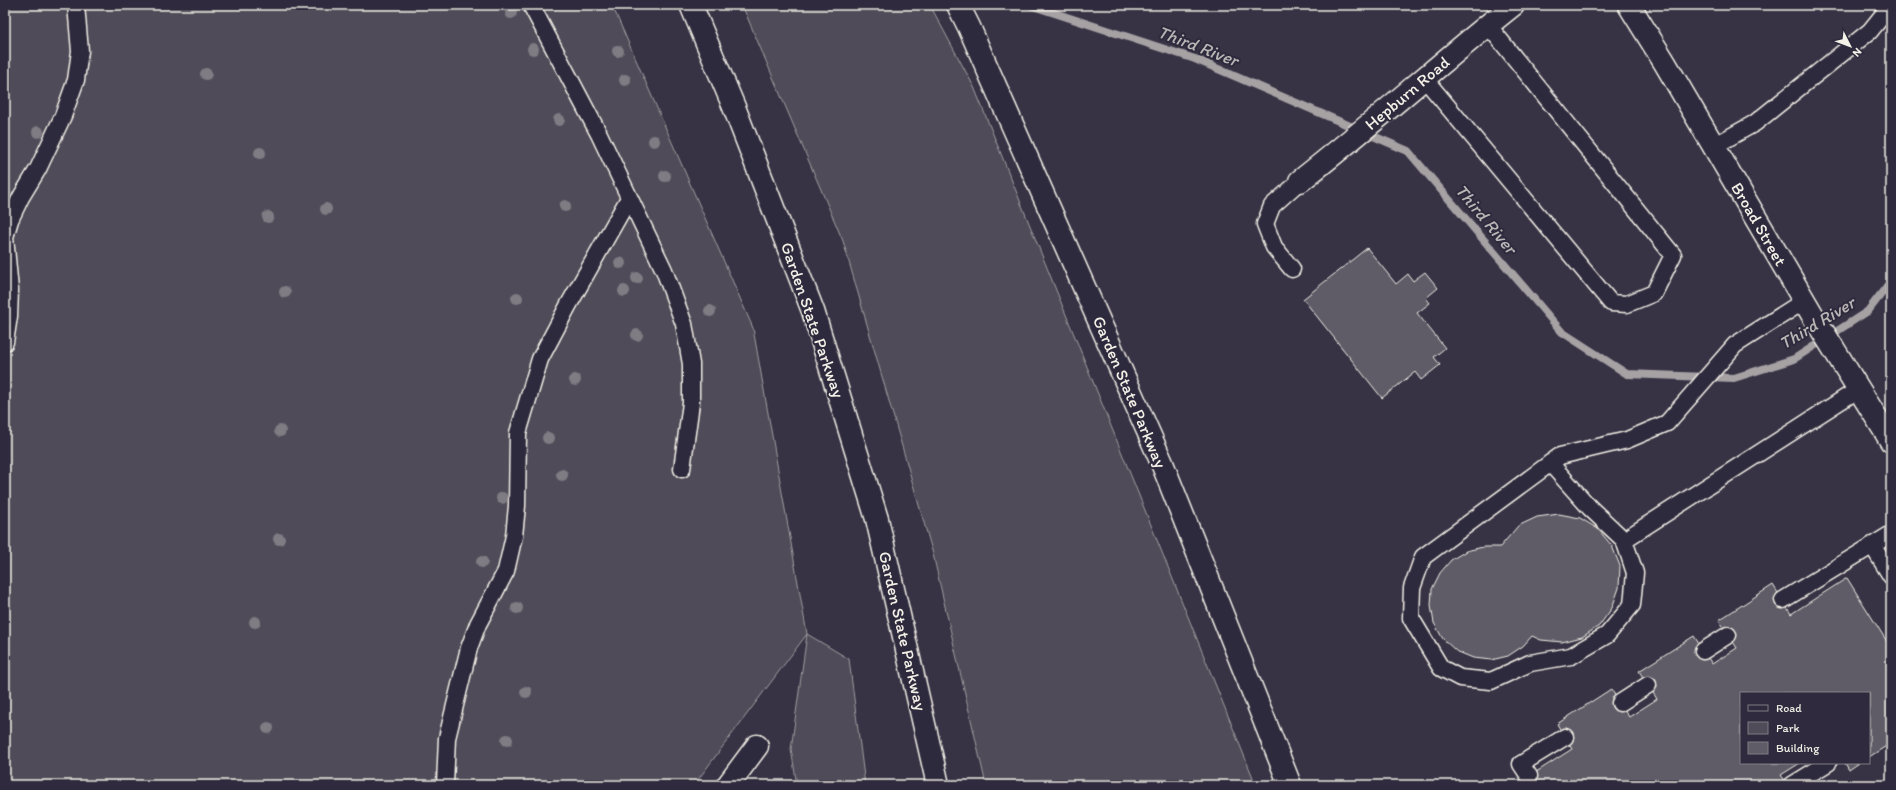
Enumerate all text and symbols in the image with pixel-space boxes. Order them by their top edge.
water label: Third River [1155,21,1243,72]
north arrow [1830,26,1870,66]
text: N [1850,45,1864,59]
street label: Hepburn Road [1361,52,1453,134]
street label: Broad Street [1727,179,1791,270]
water label: Third River [1450,180,1523,260]
street label: Garden State Parkway [777,240,849,400]
water label: Third River [1775,291,1861,354]
street label: Garden State Parkway [1089,313,1171,471]
street label: Garden State Parkway [875,549,931,713]
legend [1740,692,1870,764]
text: Road [1776,701,1802,715]
text: Park [1776,721,1800,735]
text: Building [1776,741,1820,755]

